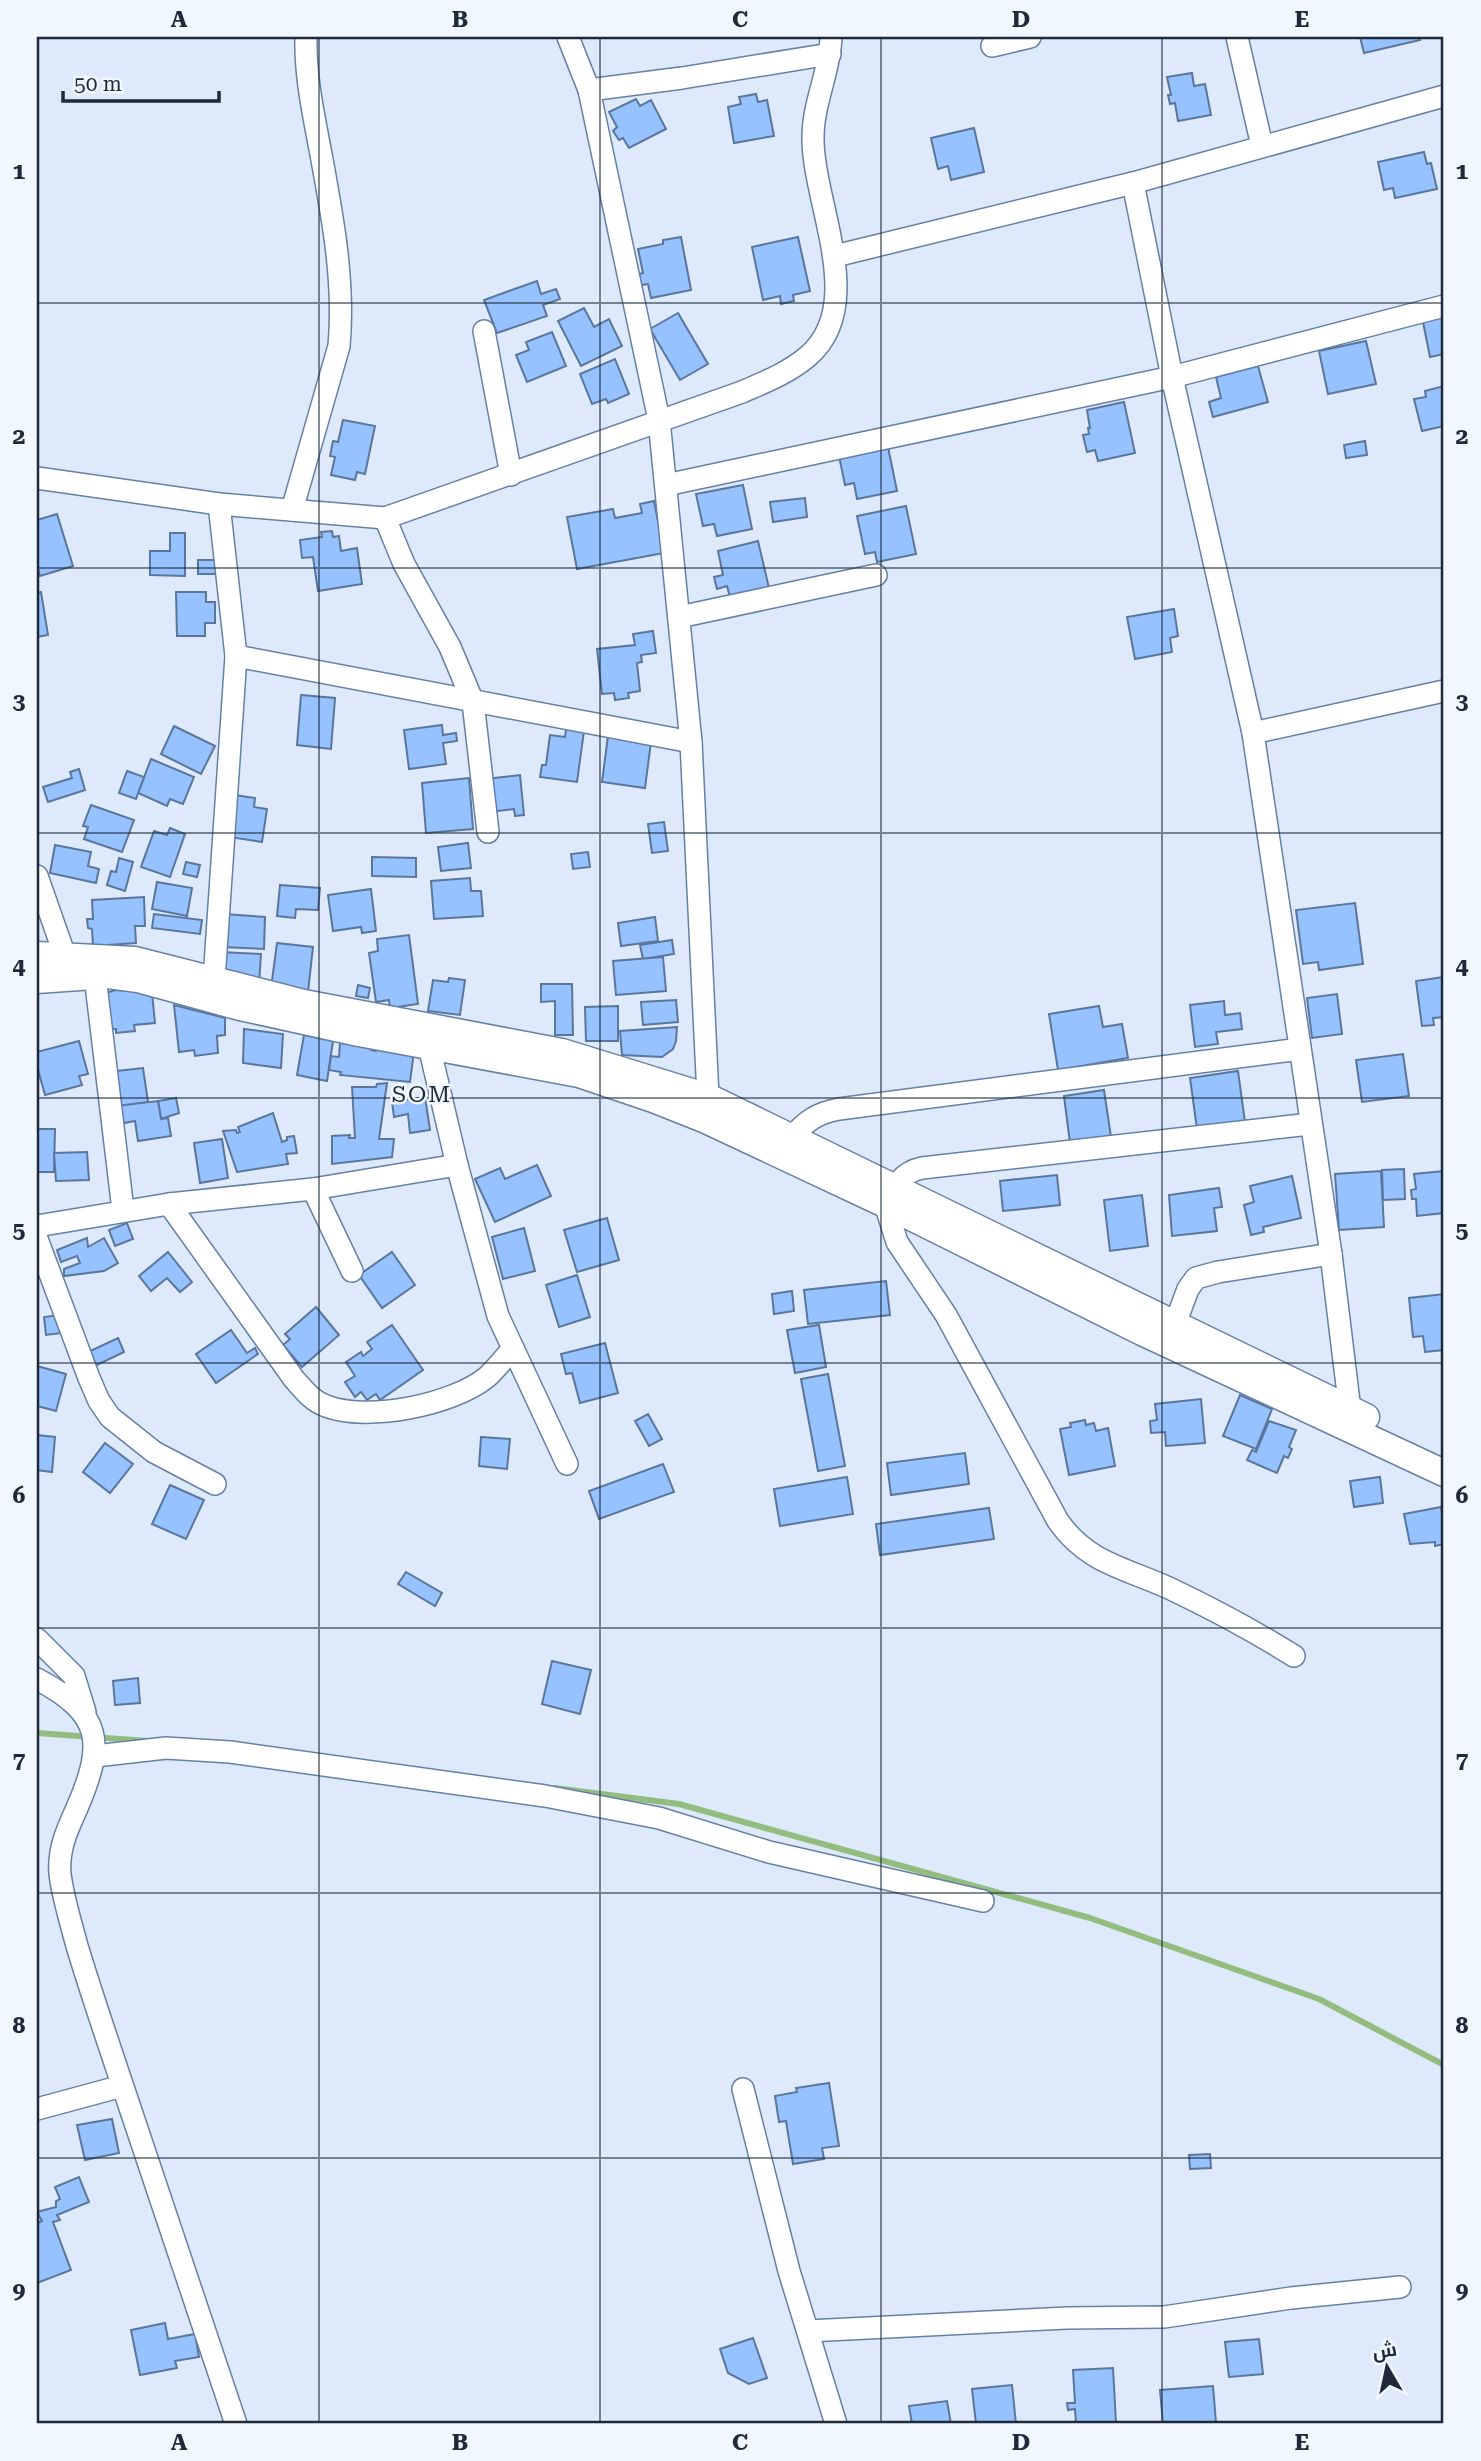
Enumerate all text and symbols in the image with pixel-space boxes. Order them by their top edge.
text: A [171,6,188,33]
text: B [452,6,468,33]
text: C [732,6,748,33]
text: D [1012,6,1030,33]
text: E [1295,6,1309,33]
scale bar [63,60,219,104]
text: 50 m [74,72,122,96]
text: 1 [13,158,26,185]
text: 1 [1456,158,1469,185]
text: 2 [13,423,25,450]
text: 2 [1456,423,1468,450]
text: 3 [13,688,26,715]
text: 3 [1456,688,1469,715]
text: 4 [13,953,26,980]
text: 4 [1456,953,1469,980]
district label: SOM [392,1081,452,1108]
text: 5 [13,1217,26,1244]
text: 5 [1456,1217,1469,1244]
text: 6 [13,1482,26,1509]
text: 6 [1456,1482,1469,1509]
text: 7 [13,1747,26,1774]
text: 7 [1456,1747,1469,1774]
text: 8 [13,2012,26,2039]
text: 8 [1456,2012,1469,2039]
text: 9 [13,2277,26,2304]
text: 9 [1456,2277,1469,2304]
north arrow [1352,2332,1422,2402]
text: ش [1371,2337,1398,2364]
text: A [171,2429,188,2456]
text: B [452,2429,468,2456]
text: C [732,2429,748,2456]
text: D [1012,2429,1030,2456]
text: E [1295,2429,1309,2456]

